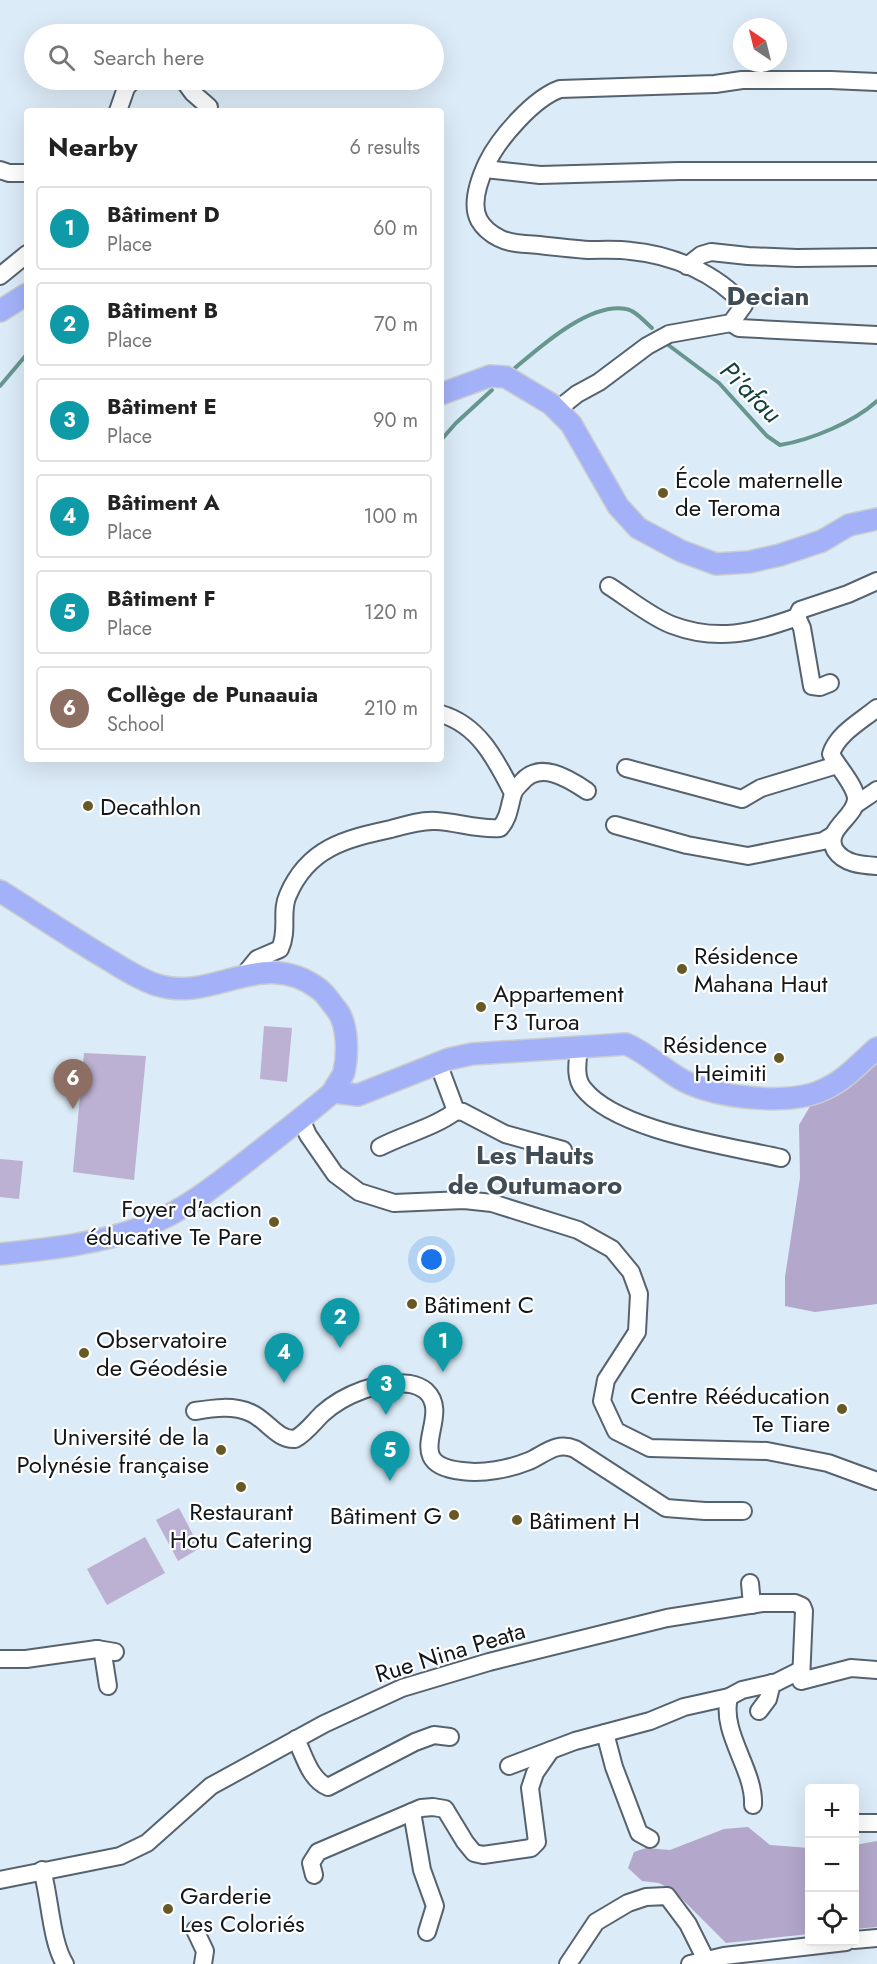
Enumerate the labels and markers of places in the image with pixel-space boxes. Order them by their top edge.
place label: École maternelle de Teroma [675,462,843,525]
marker: École maternelle de Teroma [656,486,670,500]
place label: Decathlon [100,789,201,824]
marker: Decathlon [81,799,95,813]
place label: Résidence Mahana Haut [694,938,828,1001]
marker: Résidence Mahana Haut [675,962,689,976]
place label: Appartement F3 Turoa [493,976,624,1039]
marker: Appartement F3 Turoa [474,1000,488,1014]
place label: Résidence Heimiti [663,1027,767,1090]
marker: Résidence Heimiti [772,1051,786,1065]
pin: 6 [54,1060,92,1109]
place label: Foyer d'action éducative Te Pare [86,1191,262,1254]
marker: Foyer d'action éducative Te Pare [267,1215,281,1229]
place label: Bâtiment C [424,1287,534,1322]
marker: Bâtiment C [405,1297,419,1311]
pin: 2 [320,1298,360,1348]
place label: Observatoire de Géodésie [96,1322,228,1385]
pin: 1 [424,1322,462,1372]
pin: 4 [264,1334,304,1383]
marker: Observatoire de Géodésie [77,1346,91,1360]
pin: 3 [366,1366,406,1415]
place label: Centre Rééducation Te Tiare [630,1378,830,1441]
marker: Centre Rééducation Te Tiare [835,1402,849,1416]
place label: Université de la Polynésie française [16,1419,209,1482]
pin: 5 [370,1432,410,1481]
marker: Université de la Polynésie française [214,1443,228,1457]
marker: Restaurant Hotu Catering [234,1480,248,1494]
place label: Restaurant Hotu Catering [170,1494,312,1557]
place label: Bâtiment G [330,1498,442,1533]
place label: Bâtiment H [529,1503,640,1538]
marker: Bâtiment G [447,1508,461,1522]
marker: Bâtiment H [510,1513,524,1527]
place label: Garderie Les Coloriés [180,1878,305,1941]
marker: Garderie Les Coloriés [161,1902,175,1916]

